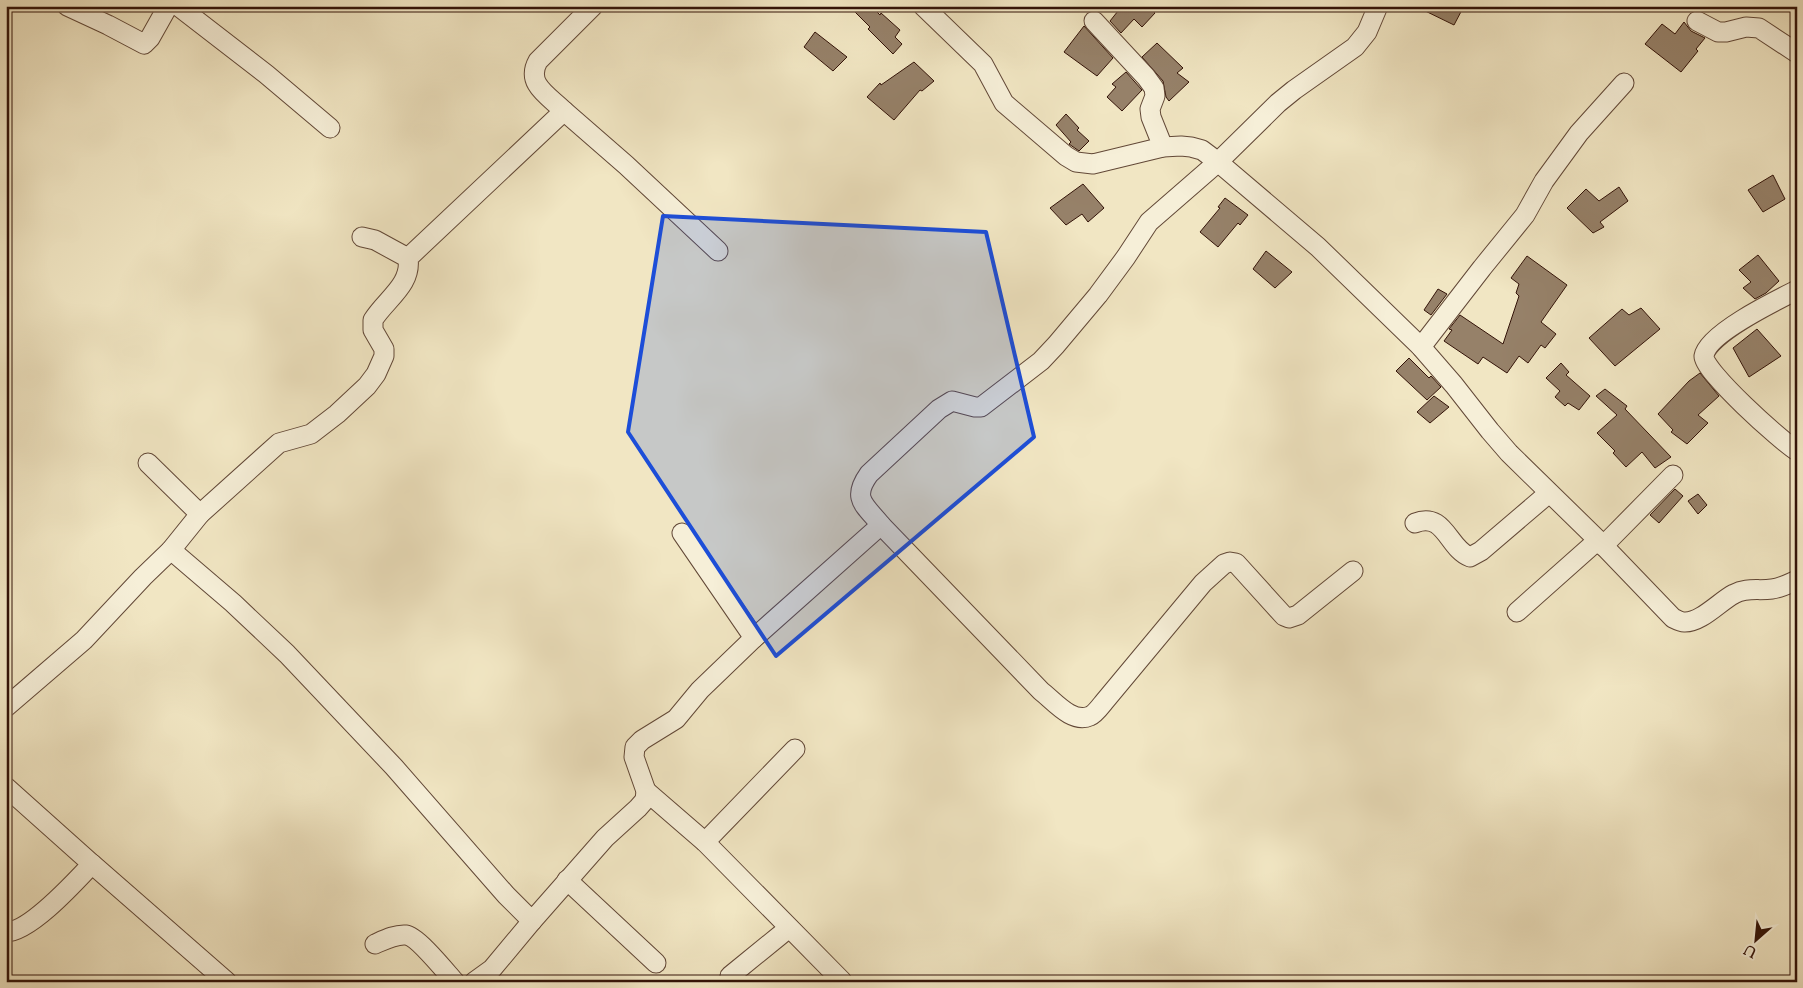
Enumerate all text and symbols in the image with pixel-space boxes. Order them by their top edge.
north arrow [1730,916,1780,966]
text: U [1741,938,1761,961]

